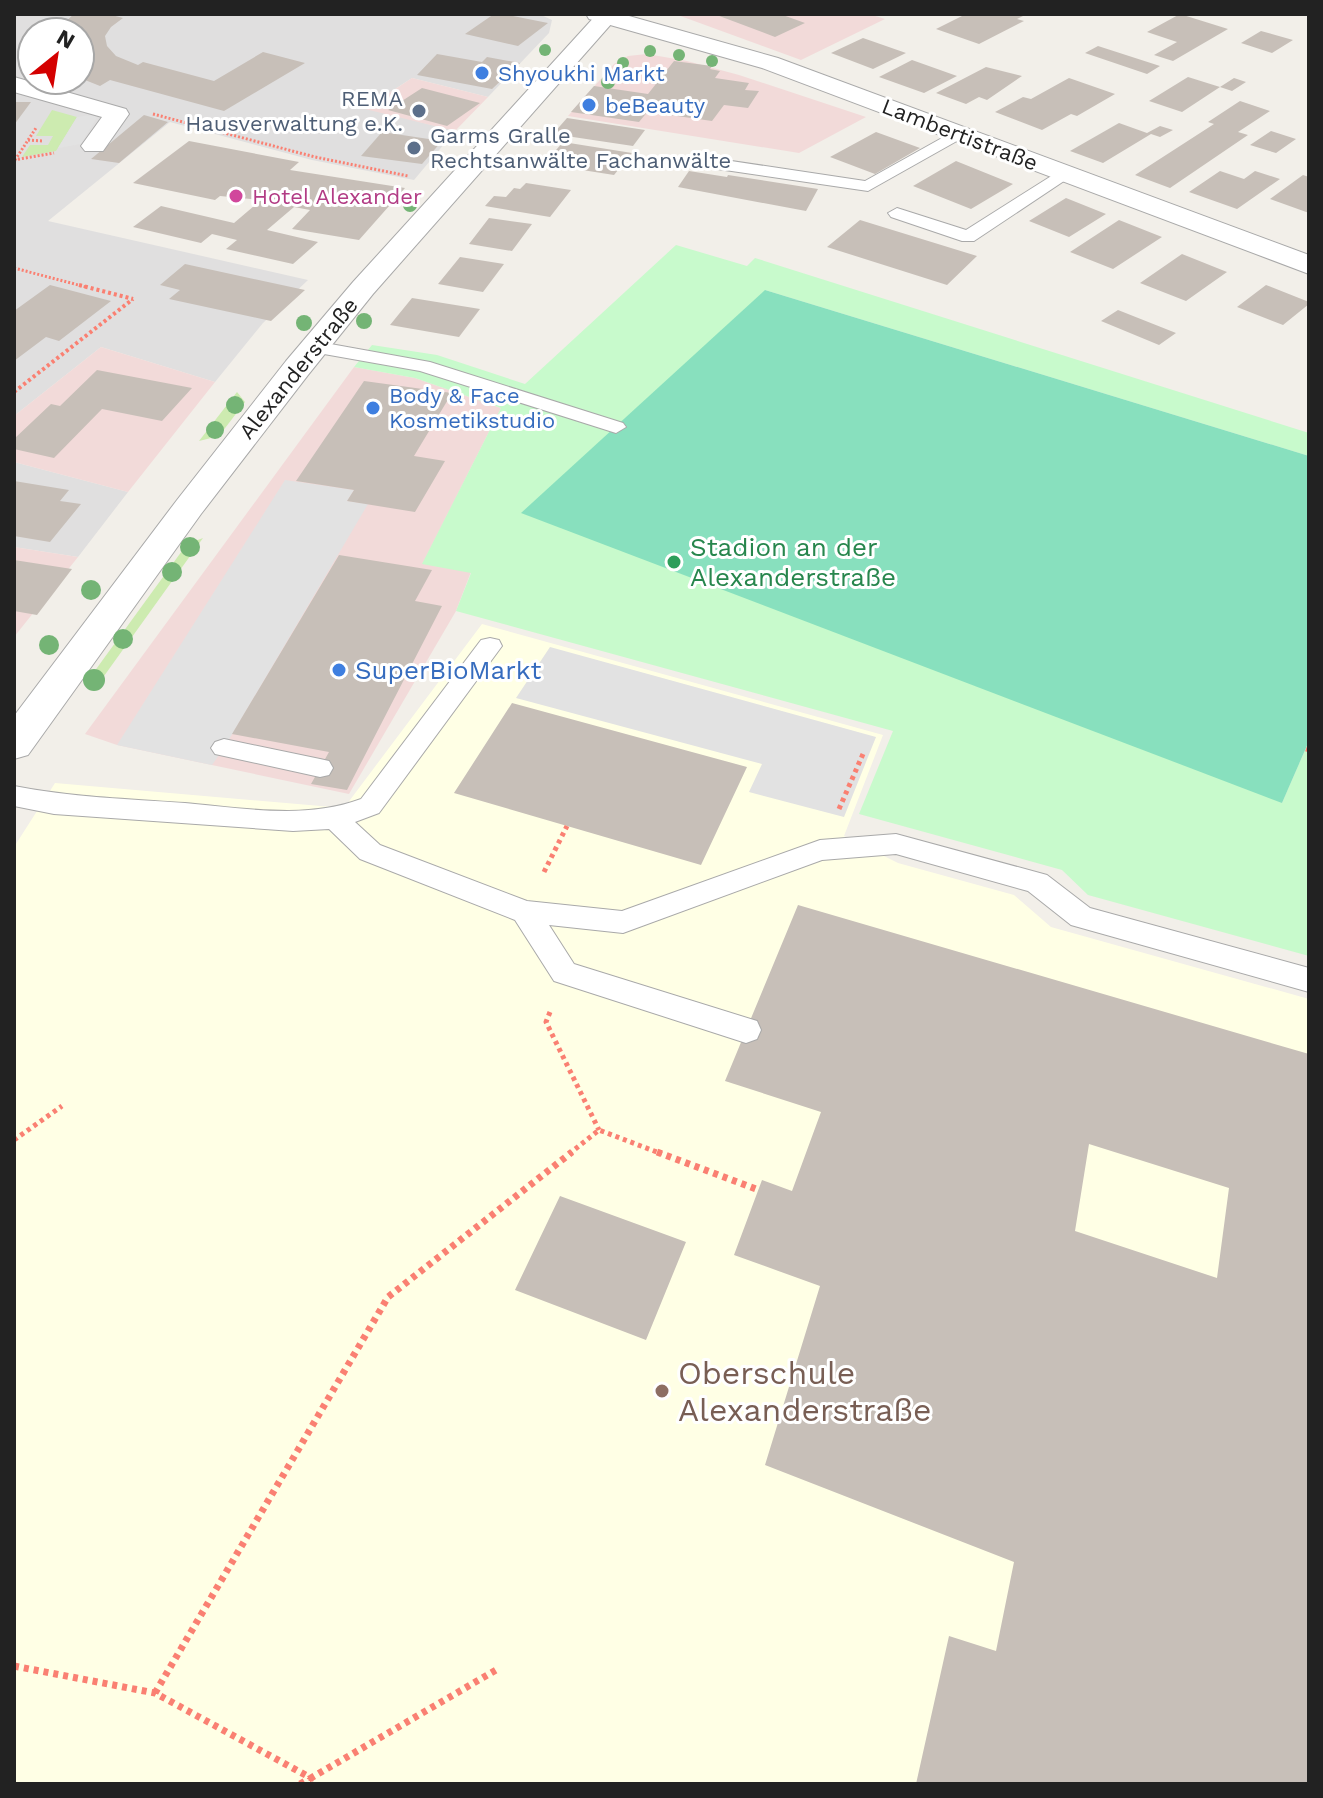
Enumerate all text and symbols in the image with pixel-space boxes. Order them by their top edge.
north arrow [16,16,96,96]
text: N [52,24,79,54]
place label: Shyoukhi Markt [498,61,665,86]
marker: Shyoukhi Markt [473,64,491,82]
place label: REMA Hausverwaltung e.K. [185,86,403,136]
place label: beBeauty [605,93,706,118]
street label: Lambertistraße [878,93,1041,176]
marker: beBeauty [580,96,598,114]
marker: REMA Hausverwaltung e.K. [410,102,428,120]
place label: Garms Gralle Rechtsanwälte Fachanwälte [430,123,731,173]
marker: Garms Gralle Rechtsanwälte Fachanwälte [405,139,423,157]
place label: Hotel Alexander [252,184,422,209]
marker: Hotel Alexander [227,187,245,205]
street label: Alexanderstraße [234,293,363,444]
place label: Body & Face Kosmetikstudio [389,383,555,433]
marker: Body & Face Kosmetikstudio [364,399,382,417]
place label: Stadion an der Alexanderstraße [690,532,896,592]
marker: Stadion an der Alexanderstraße [665,553,683,571]
place label: SuperBioMarkt [355,655,542,685]
marker: SuperBioMarkt [330,661,348,679]
place label: Oberschule Alexanderstraße [678,1354,932,1429]
marker: Oberschule Alexanderstraße [653,1382,671,1400]

